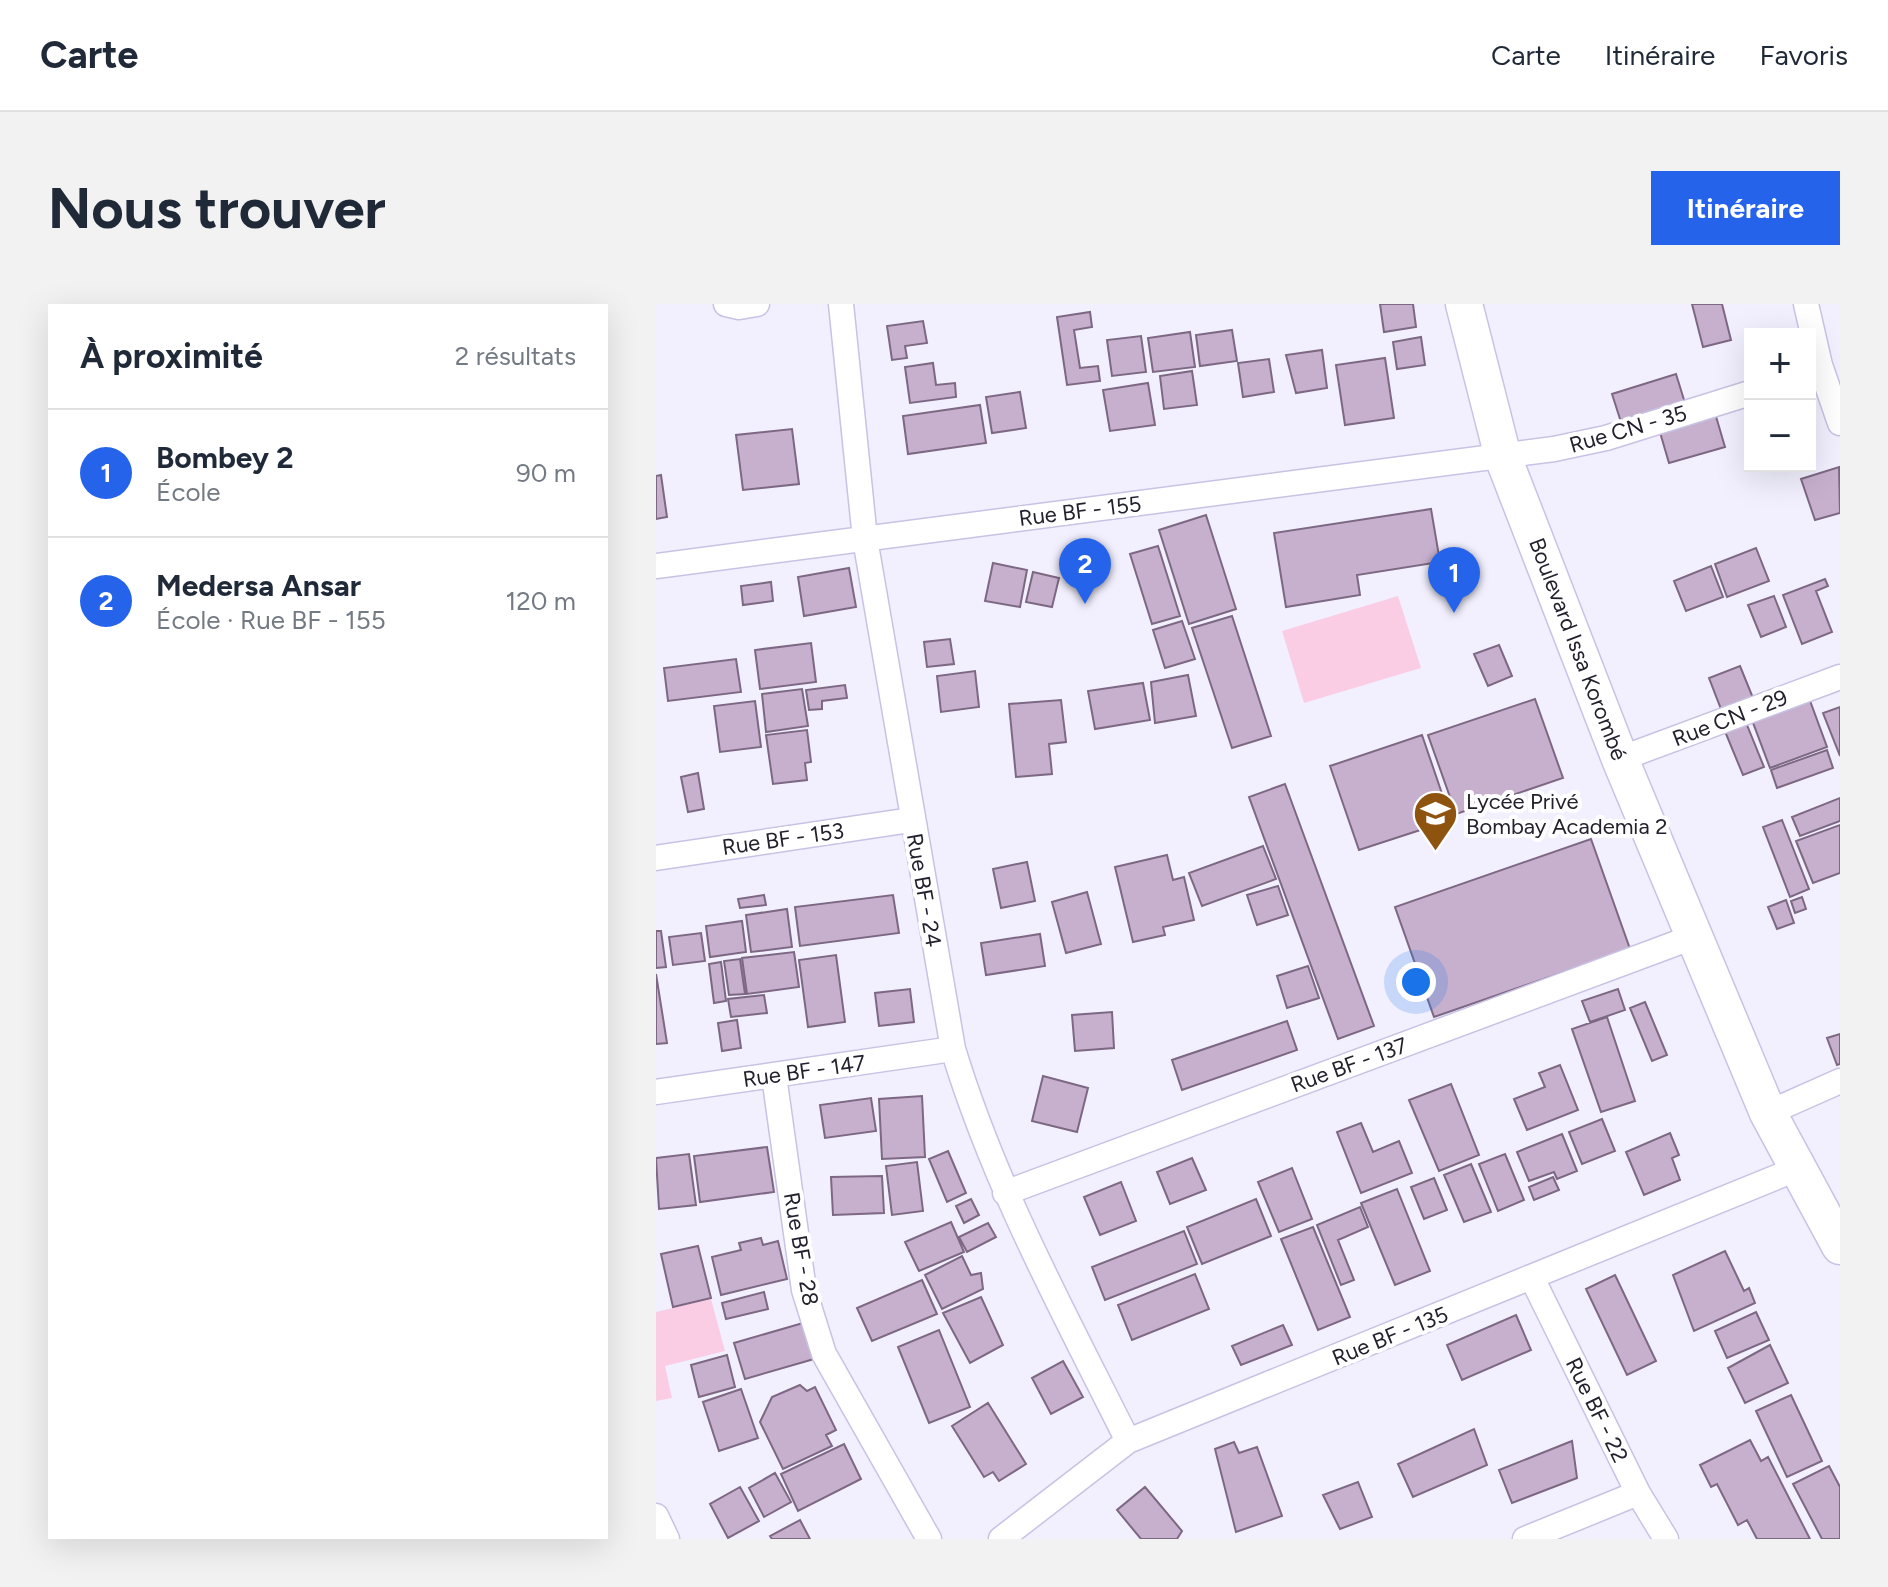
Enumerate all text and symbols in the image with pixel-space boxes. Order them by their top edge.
text: Carte [40,32,138,78]
text: Carte [1491,38,1561,72]
text: Itinéraire [1605,38,1715,72]
text: Favoris [1759,38,1848,72]
button: Itinéraire [1651,171,1840,245]
text: Nous trouver [48,175,386,242]
map controls [1744,328,1816,472]
button: + [1744,328,1816,400]
text: À proximité [80,336,263,377]
text: 2 résultats [455,340,576,372]
street label: Rue CN - 35 [1566,399,1690,459]
button: − [1744,400,1816,472]
text: Bombey 2 [156,439,294,476]
text: 1 [101,457,111,489]
text: 90 m [516,457,576,489]
text: École [156,476,220,508]
street label: Rue BF - 155 [1017,490,1143,532]
street label: Boulevard Issa Korombé [1523,534,1633,764]
pin: 2 [1059,538,1111,604]
pin: 1 [1428,547,1480,613]
text: Medersa Ansar [156,567,361,604]
text: 2 [98,585,114,617]
text: 120 m [506,585,576,617]
text: École · Rue BF - 155 [156,604,386,636]
street label: Rue CN - 29 [1669,684,1791,752]
place label: Lycée Privé Bombay Academia 2 [1466,788,1667,840]
school or university icon: Lycée Privé Bombay Academia 2 [1411,790,1459,853]
street label: Rue BF - 153 [720,817,846,861]
street label: Rue BF - 24 [901,831,947,949]
your location [1396,962,1436,1002]
street label: Rue BF - 137 [1287,1031,1411,1099]
street label: Rue BF - 147 [741,1049,867,1093]
street label: Rue BF - 28 [778,1190,824,1308]
street label: Rue BF - 135 [1328,1301,1452,1371]
street label: Rue BF - 22 [1560,1353,1634,1467]

